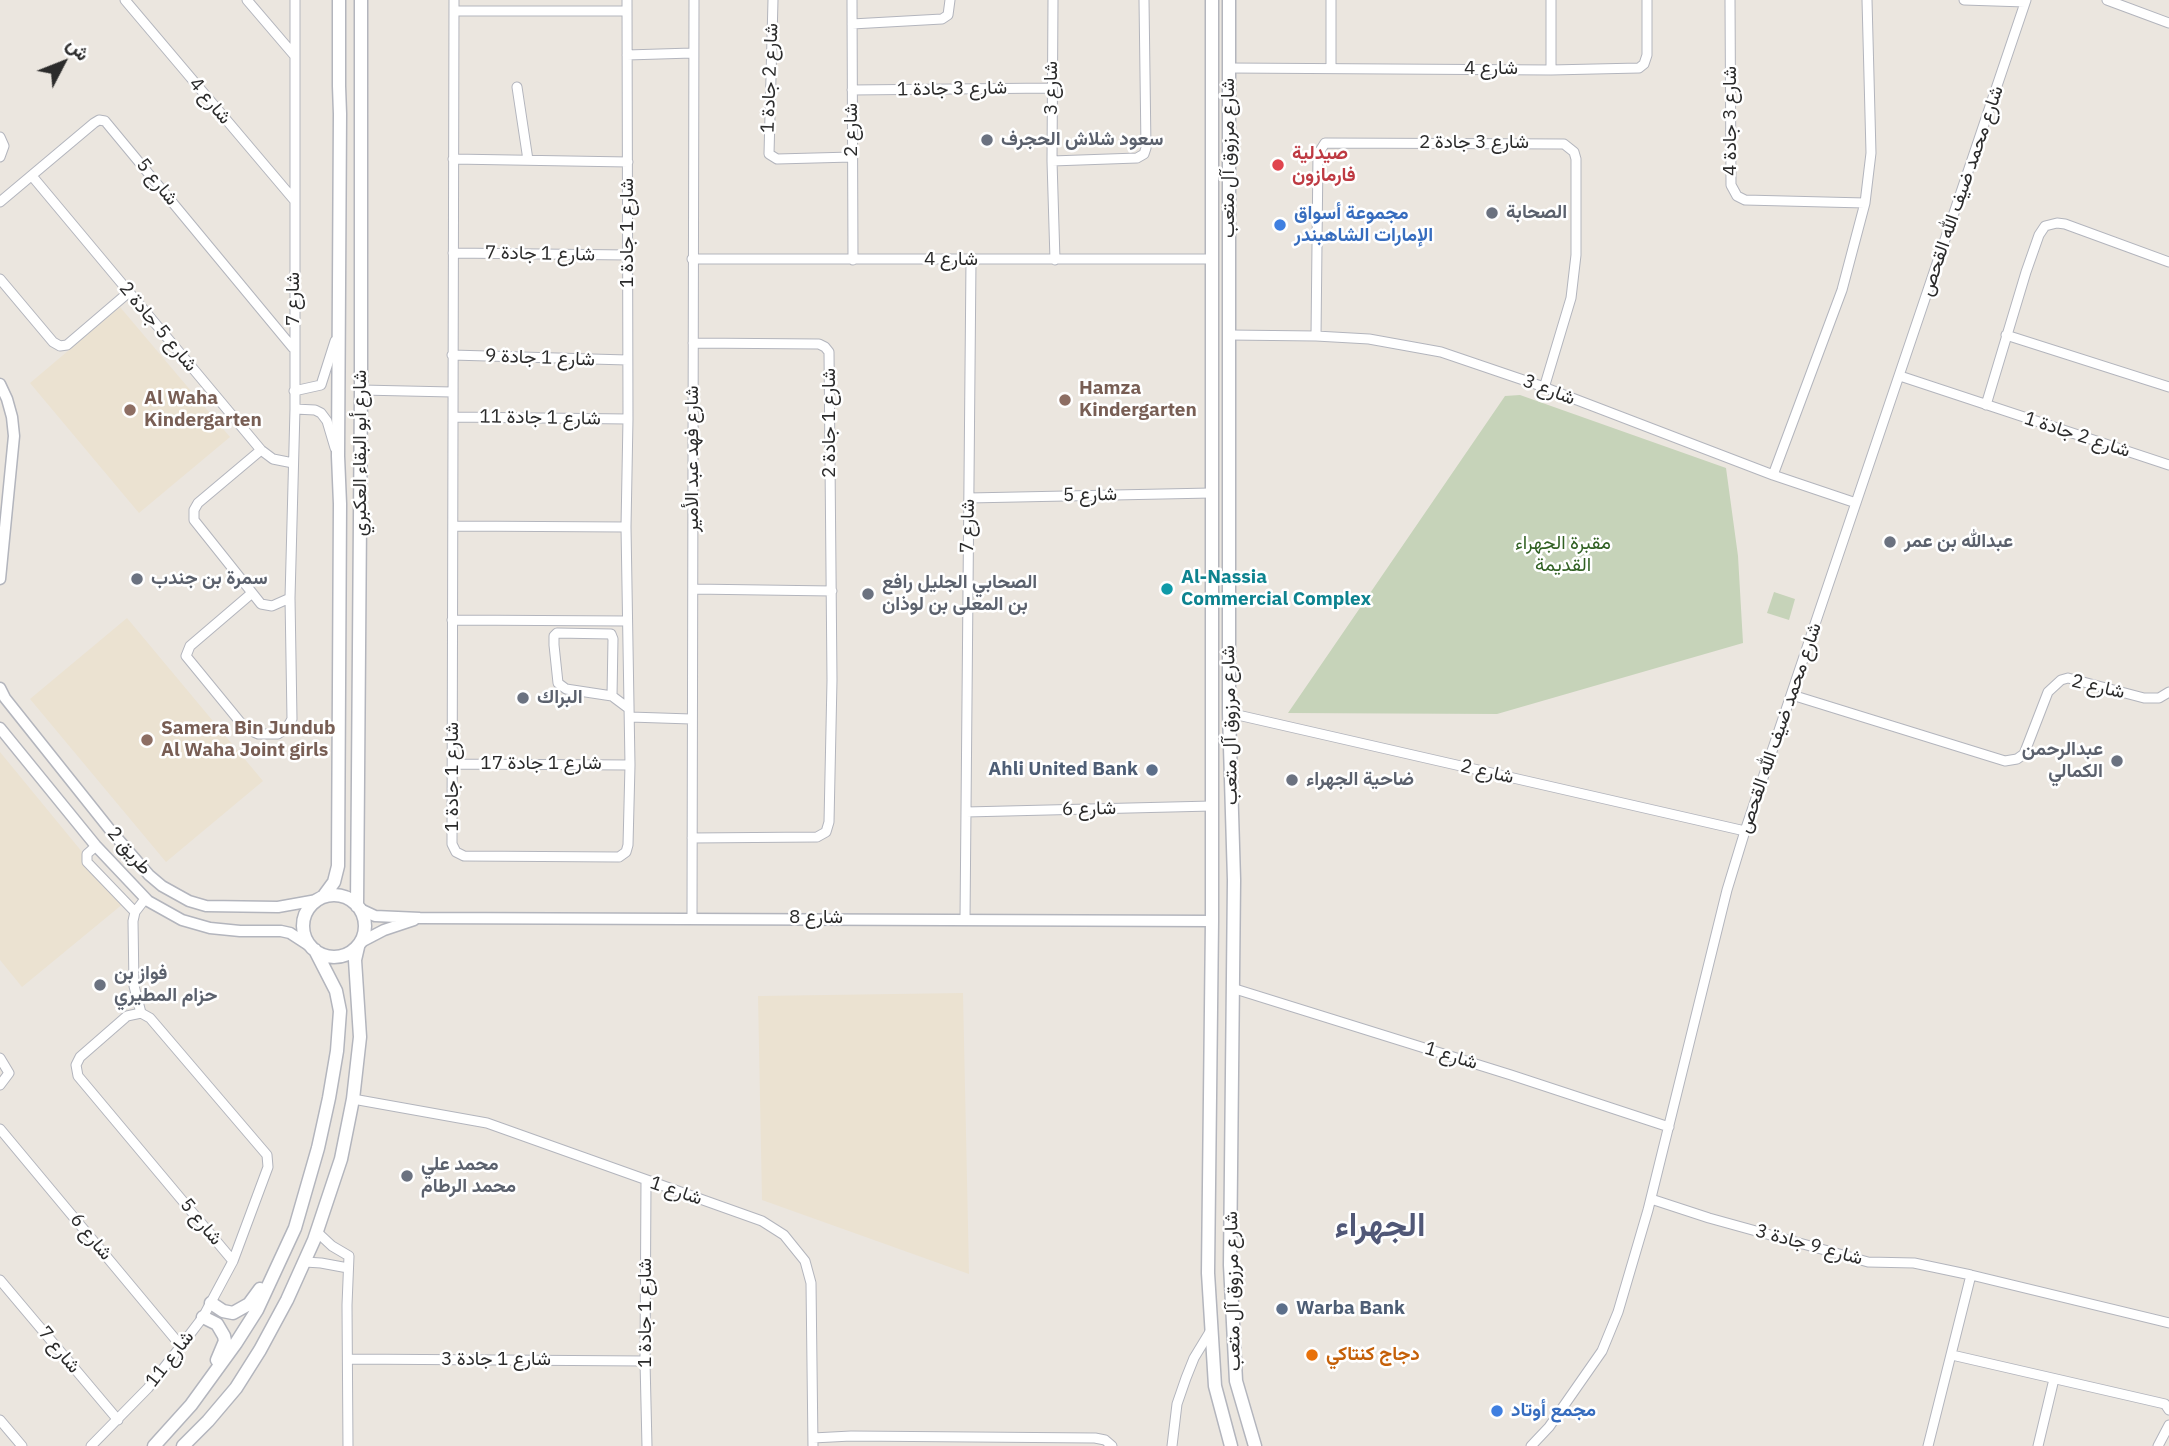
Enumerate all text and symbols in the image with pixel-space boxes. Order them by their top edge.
street label: شارع 2 جادة 1 [757,23,783,133]
north arrow [28,28,98,98]
text: ش [62,32,95,65]
street label: شارع 4 [1464,58,1518,80]
street label: شارع 3 [1041,61,1063,115]
street label: شارع 3 جادة 4 [1720,66,1742,176]
street label: شارع 4 [184,73,236,129]
street label: شارع 3 جادة 1 [897,77,1007,101]
street label: شارع مرزوق آل متعب [1218,78,1240,238]
street label: شارع محمد ضيف الله القحص [1915,83,2009,299]
street label: شارع 2 [841,103,863,157]
place label: سعود شلاش الحجرف [1001,129,1163,151]
marker: سعود شلاش الحجرف [979,132,995,148]
street label: شارع 3 جادة 2 [1419,132,1529,154]
place label: صيدلية فارمازون [1292,143,1356,187]
street label: شارع 5 [131,154,183,210]
marker: صيدلية فارمازون [1270,157,1286,173]
street label: شارع 1 جادة 1 [617,178,639,288]
place label: الصحابة [1506,202,1567,224]
place label: مجموعة أسواق الإمارات الشاهبندر [1294,203,1433,247]
marker: الصحابة [1484,205,1500,221]
marker: مجموعة أسواق الإمارات الشاهبندر [1272,217,1288,233]
street label: شارع 1 جادة 7 [485,242,595,266]
street label: شارع 4 [924,249,978,271]
street label: شارع 7 [283,272,305,326]
street label: شارع 5 جادة 2 [114,277,202,377]
street label: شارع 1 جادة 9 [485,345,595,371]
street label: شارع 1 جادة 2 [819,368,841,478]
street label: شارع أبو البقاء العكبري [350,370,372,536]
street label: شارع 3 [1520,370,1578,410]
place label: Hamza Kindergarten [1079,378,1197,422]
street label: شارع فهد عبد الأمير [682,386,704,532]
place label: Al Waha Kindergarten [144,388,262,432]
marker: Hamza Kindergarten [1057,392,1073,408]
marker: Al Waha Kindergarten [122,402,138,418]
street label: شارع 1 جادة 11 [479,406,601,430]
street label: شارع 2 جادة 1 [2021,407,2133,463]
street label: شارع 5 [1063,483,1117,507]
street label: شارع 7 [956,499,980,553]
place label: عبدالله بن عمر [1904,531,2013,553]
park label: مقبرة الجهراء القديمة [1515,533,1611,577]
marker: عبدالله بن عمر [1882,534,1898,550]
place label: Al-Nassia Commercial Complex [1181,567,1371,611]
place label: سمرة بن جندب [151,568,268,590]
marker: سمرة بن جندب [129,571,145,587]
place label: الصحابي الجليل رافع بن المعلى بن لوذان [882,572,1037,616]
marker: Al-Nassia Commercial Complex [1159,581,1175,597]
marker: الصحابي الجليل رافع بن المعلى بن لوذان [860,586,876,602]
street label: شارع محمد ضيف الله القحص [1733,620,1827,836]
street label: شارع مرزوق آل متعب [1217,645,1243,805]
street label: شارع 2 [2069,670,2127,704]
place label: البراك [537,687,583,709]
marker: البراك [515,690,531,706]
place label: Samera Bin Jundub Al Waha Joint girls [161,718,336,762]
street label: شارع 1 جادة 1 [442,722,464,832]
marker: Samera Bin Jundub Al Waha Joint girls [139,732,155,748]
place label: عبدالرحمن الكمالي [2022,739,2103,783]
street label: شارع 1 جادة 17 [480,753,602,775]
marker: عبدالرحمن الكمالي [2109,753,2125,769]
street label: شارع 2 [1458,755,1516,789]
place label: Ahli United Bank [988,759,1138,781]
marker: Ahli United Bank [1144,762,1160,778]
place label: ضاحية الجهراء [1306,769,1414,791]
marker: ضاحية الجهراء [1284,772,1300,788]
street label: شارع 6 [1062,797,1116,821]
street label: طريق 2 [102,822,156,880]
street label: شارع 8 [789,907,843,929]
place label: فواز بن حزام المطيري [114,963,217,1007]
marker: فواز بن حزام المطيري [92,977,108,993]
street label: شارع 1 [1422,1037,1480,1075]
place label: محمد علي محمد الرطام [421,1154,516,1198]
marker: محمد علي محمد الرطام [399,1168,415,1184]
street label: شارع 1 [647,1171,705,1211]
street label: شارع 5 [175,1194,227,1250]
district label: الجهراء [1334,1206,1426,1246]
street label: شارع 6 [65,1209,117,1265]
street label: شارع مرزوق آل متعب [1220,1211,1246,1371]
street label: شارع 9 جادة 3 [1753,1220,1865,1270]
street label: شارع 1 جادة 1 [635,1258,657,1368]
place label: Warba Bank [1296,1298,1405,1320]
marker: Warba Bank [1274,1301,1290,1317]
street label: شارع 7 [33,1322,85,1378]
street label: شارع 11 [141,1326,199,1392]
place label: دجاج كنتاكي [1326,1344,1420,1366]
marker: دجاج كنتاكي [1304,1347,1320,1363]
street label: شارع 1 جادة 3 [441,1349,551,1371]
place label: مجمع أوتاد [1511,1400,1596,1422]
marker: مجمع أوتاد [1489,1403,1505,1419]

